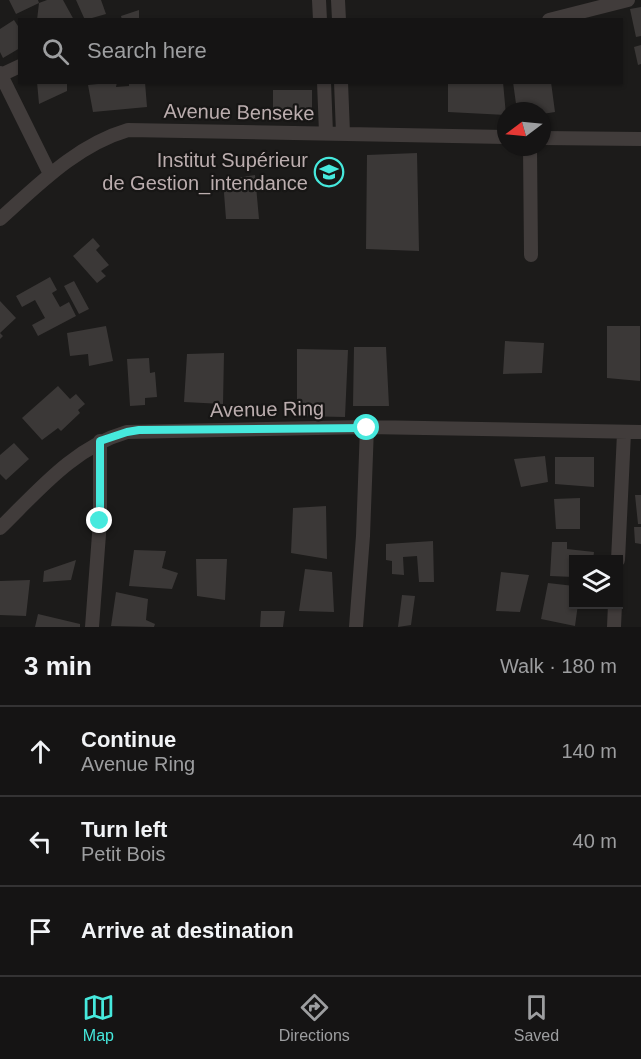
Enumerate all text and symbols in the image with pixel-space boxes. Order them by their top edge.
search box [18,18,623,84]
icon: search [39,35,72,68]
text: Search here [87,38,207,63]
street label: Avenue Benseke [163,100,315,124]
north arrow [497,102,551,156]
place label: Institut Supérieur de Gestion_intendance [102,149,308,195]
school or university icon: Institut Supérieur de Gestion_intendance [313,156,345,188]
street label: Avenue Ring [210,397,324,421]
route start [353,414,379,440]
route end [86,507,112,533]
map controls [569,555,623,609]
button: layers [569,555,623,609]
text: 3 min [24,651,92,681]
text: Walk · 180 m [500,655,617,677]
text: Continue [81,727,176,752]
icon: ahead [24,735,57,768]
text: 140 m [561,740,617,762]
text: Avenue Ring [81,753,195,775]
text: Turn left [81,817,167,842]
icon: left [24,825,57,858]
text: 40 m [573,830,617,852]
text: Petit Bois [81,843,165,865]
icon: arrive [24,915,57,948]
text: Arrive at destination [81,918,294,943]
tab: Map [82,991,115,1045]
tab: Directions [279,991,350,1045]
tab: Saved [514,991,559,1045]

